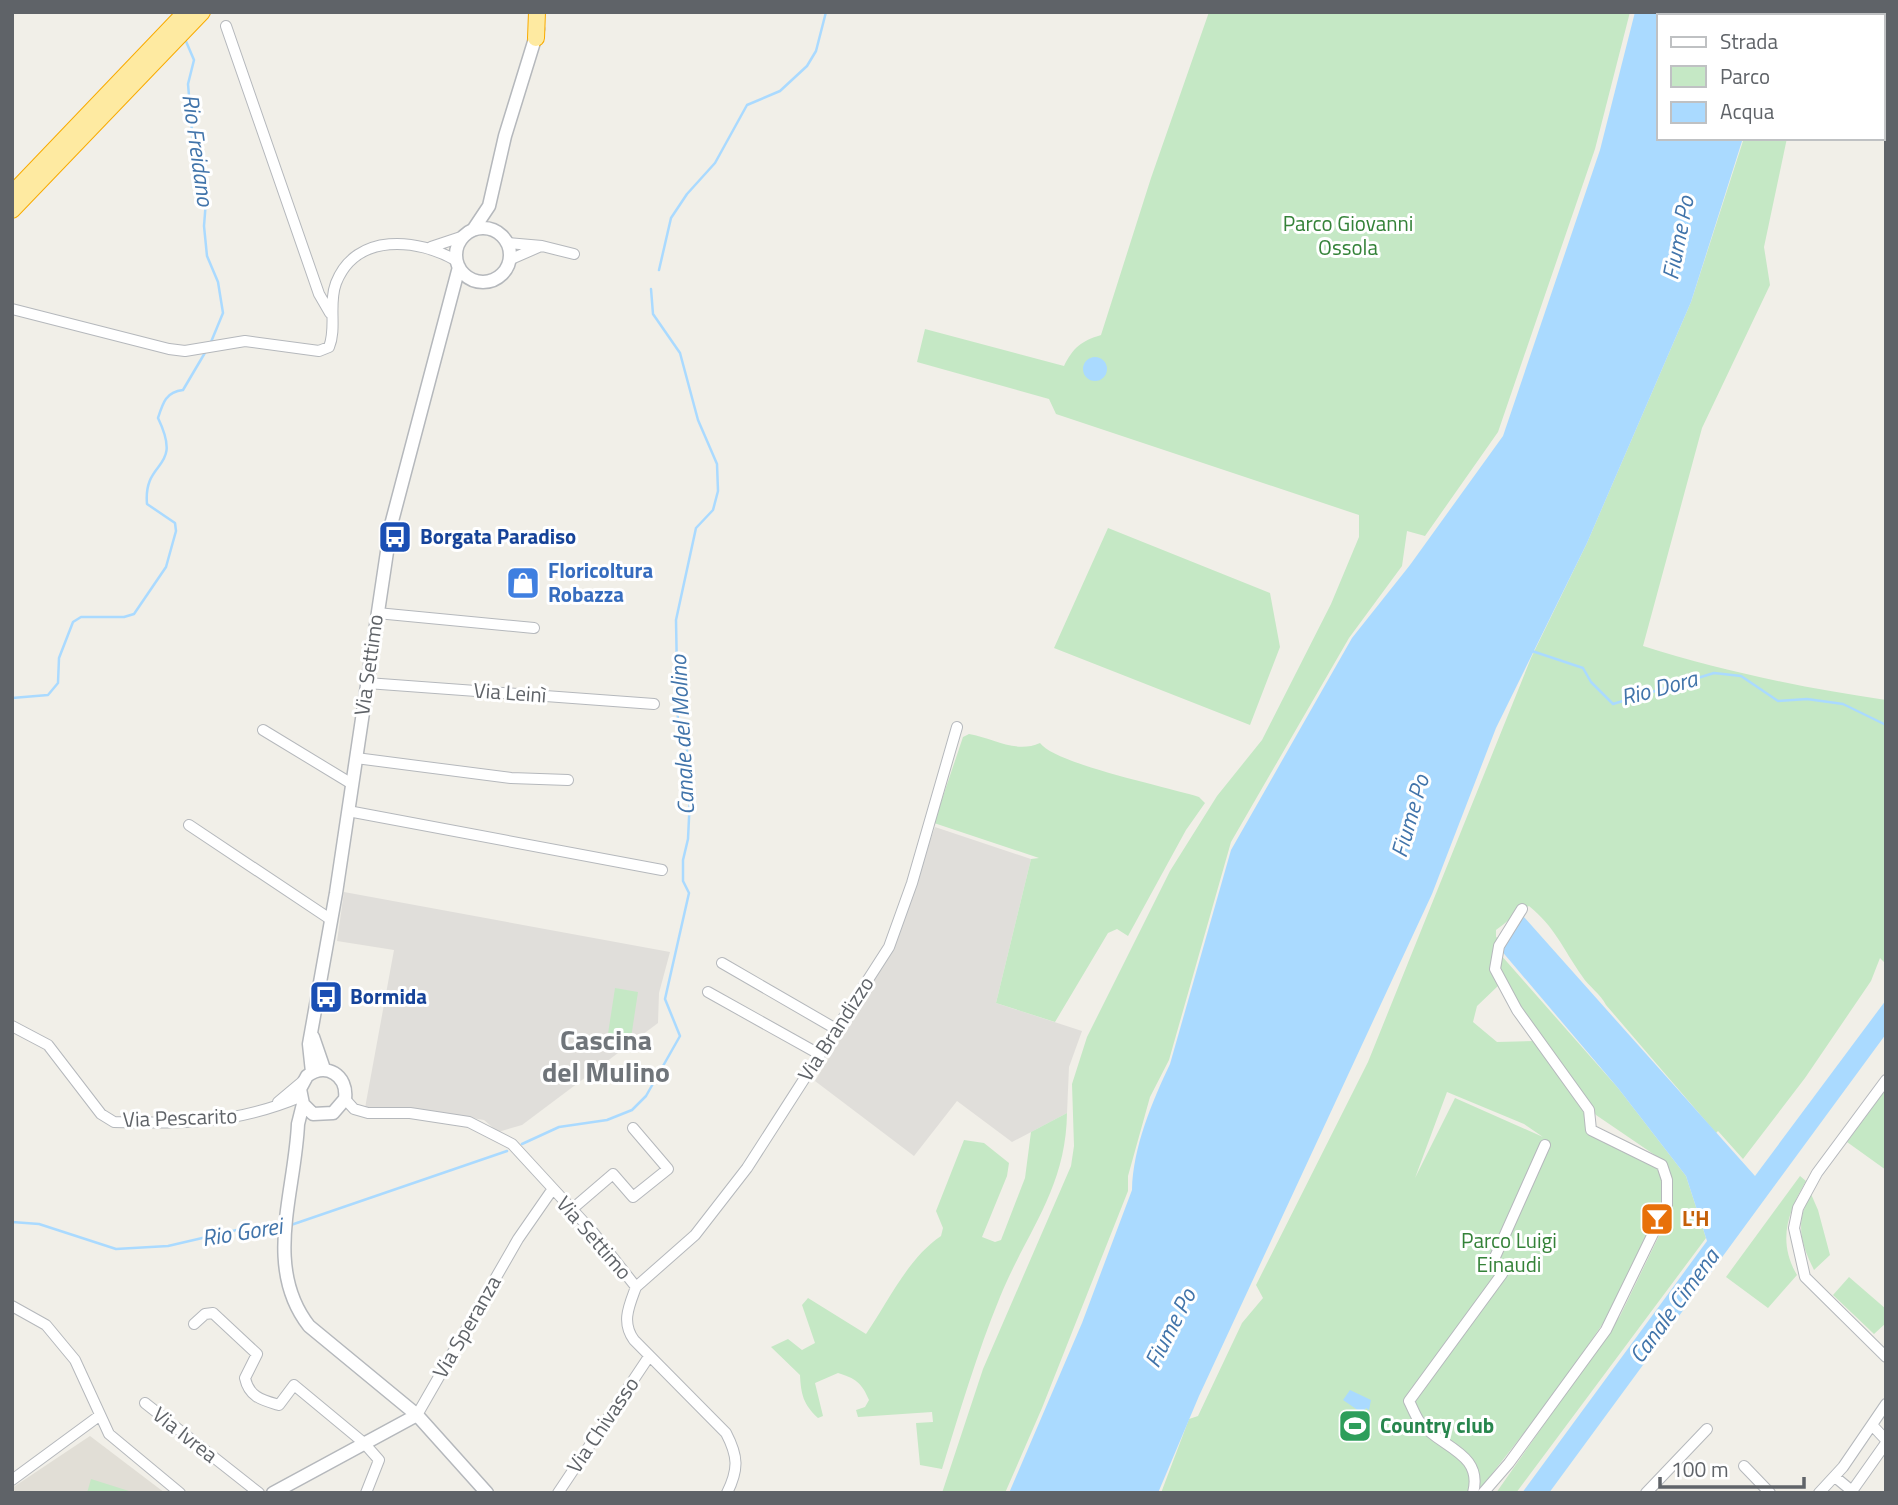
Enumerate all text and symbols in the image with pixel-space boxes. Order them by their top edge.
legend [1657,14,1884,140]
text: Strada [1720,25,1778,57]
text: Parco [1720,60,1770,92]
water label: Rio Freidano [173,92,224,209]
text: Acqua [1720,95,1775,127]
water label: Fiume Po [1652,192,1703,283]
park label: Parco Giovanni Ossola [1283,207,1413,263]
bus stop icon: Borgata Paradiso [376,518,414,556]
place label: Borgata Paradiso [420,520,576,552]
place label: Floricoltura Robazza [548,554,653,610]
shop icon: Floricoltura Robazza [504,564,542,602]
street label: Via Settimo [345,612,391,718]
water label: Canale del Molino [660,653,703,816]
water label: Rio Dora [1617,660,1702,715]
street label: Via Leinì [473,673,548,711]
water label: Fiume Po [1381,770,1438,861]
street label: Via Brandizzo [789,969,881,1087]
bus stop icon: Bormida [307,978,345,1016]
place label: Bormida [350,980,427,1012]
district label: Cascina del Mulino [542,1018,670,1093]
street label: Via Pescarito [122,1099,238,1135]
street label: Via Settimo [549,1188,640,1286]
bar icon: L'H [1638,1200,1676,1238]
place label: L'H [1682,1202,1710,1234]
water label: Rio Gorei [199,1208,287,1255]
park label: Parco Luigi Einaudi [1461,1224,1557,1280]
water label: Canale Cimena [1620,1240,1728,1370]
street label: Via Speranza [424,1269,509,1384]
water label: Fiume Po [1135,1282,1205,1373]
street label: Via Chivasso [558,1370,646,1479]
street label: Via Ivrea [146,1398,226,1470]
sports icon: Country club [1336,1407,1374,1445]
place label: Country club [1380,1409,1494,1441]
scale bar [1660,1446,1804,1490]
text: 100 m [1671,1453,1728,1485]

